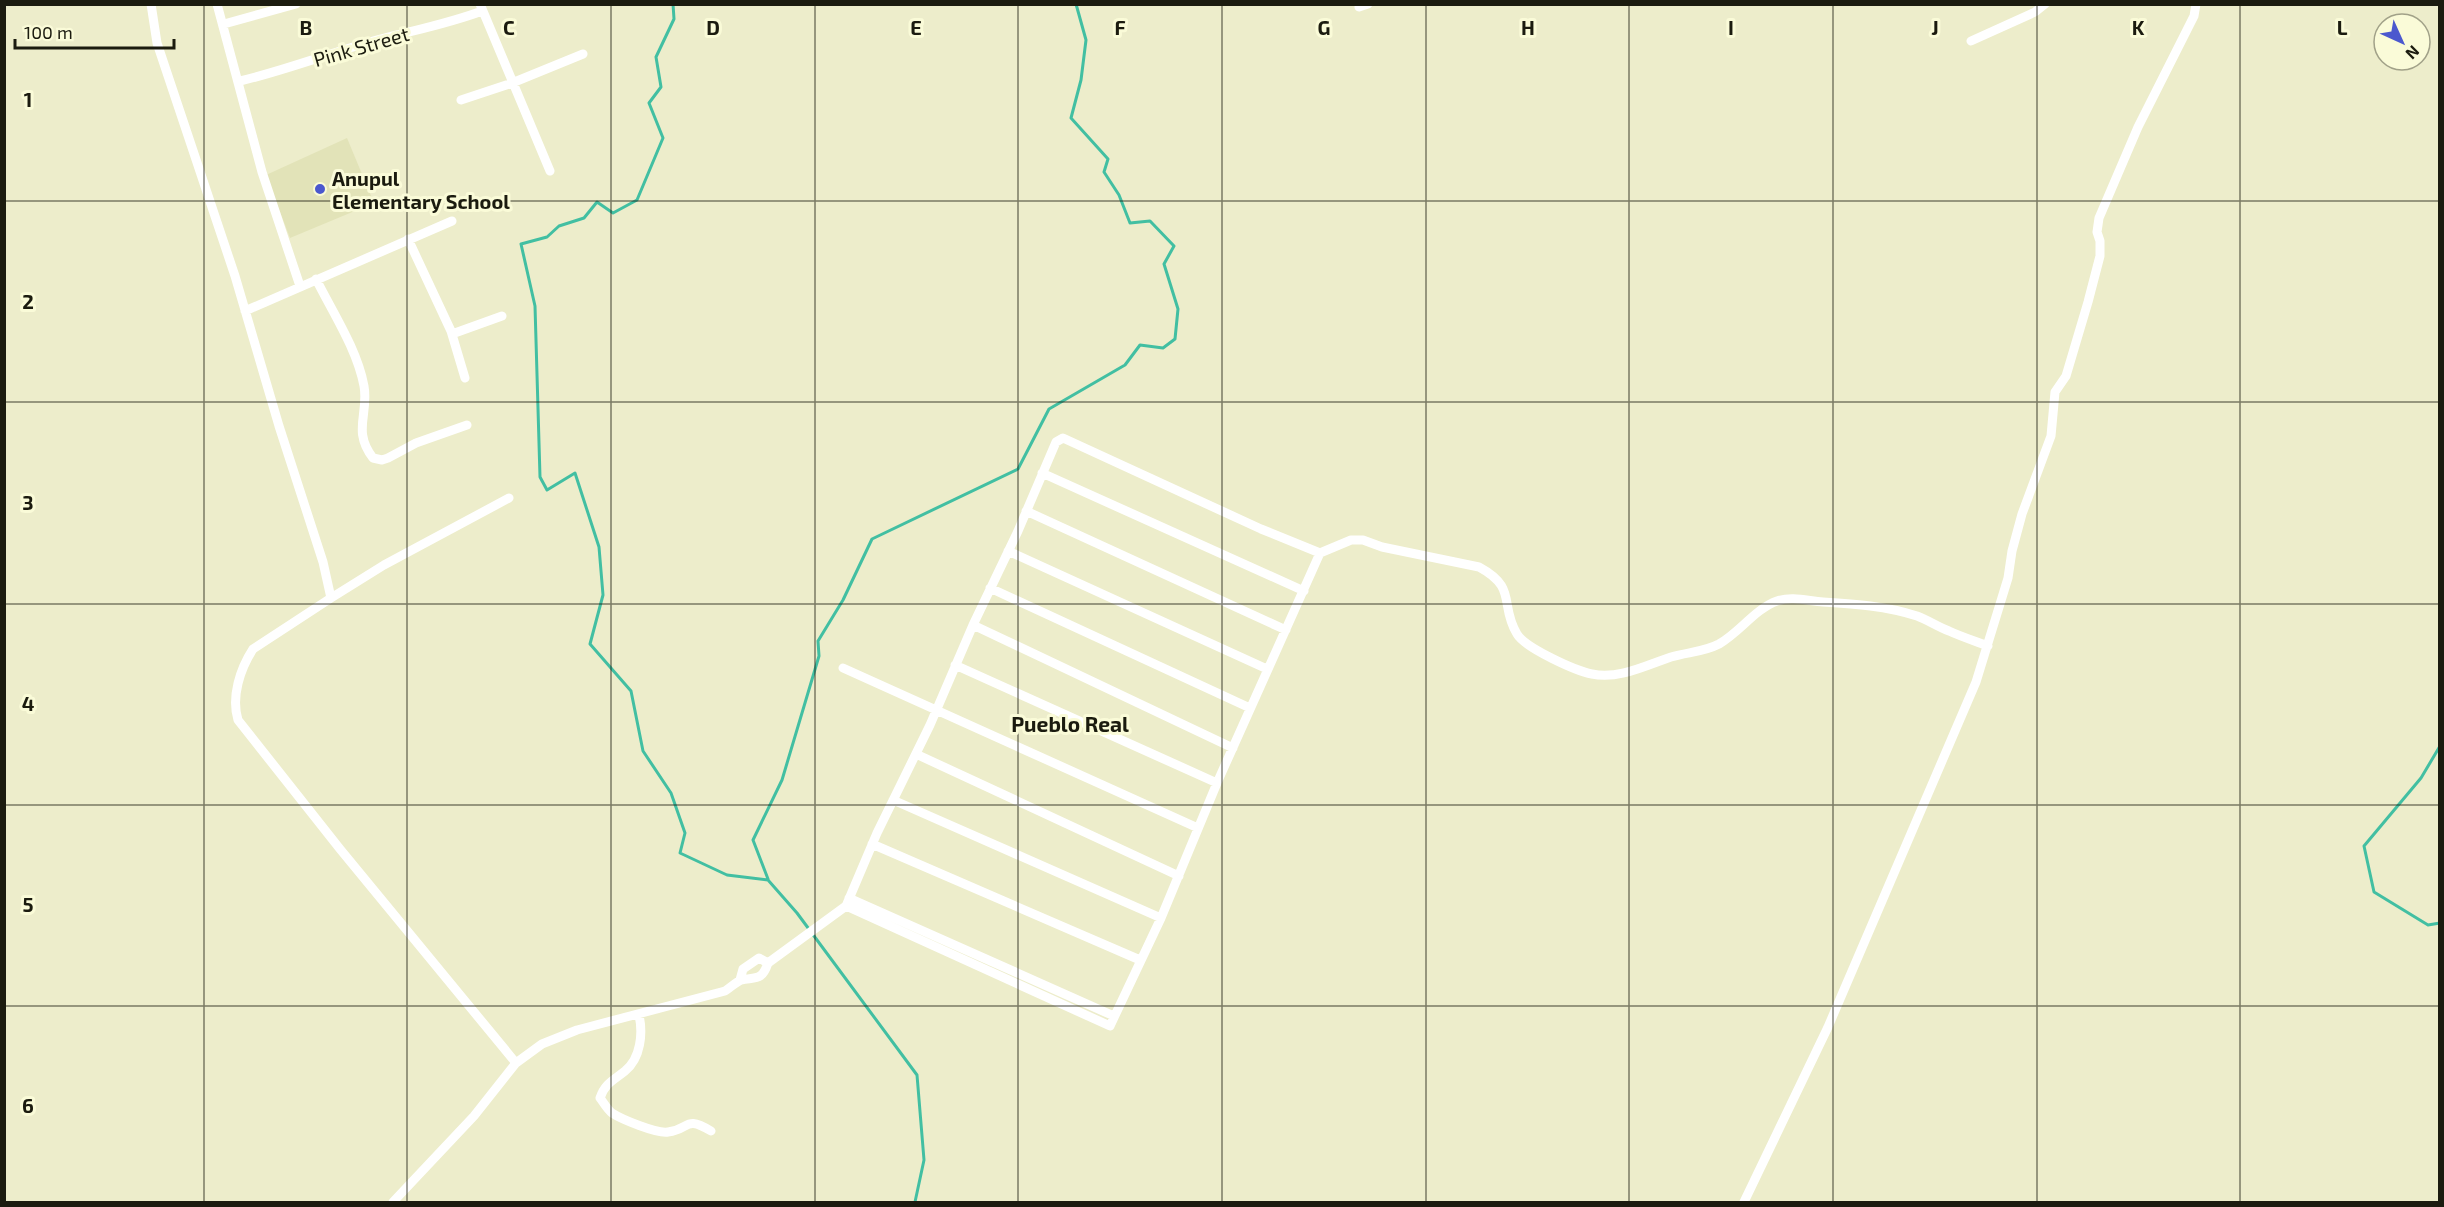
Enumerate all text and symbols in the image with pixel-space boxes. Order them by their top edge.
scale bar [15,12,174,50]
north arrow [2372,12,2432,72]
text: B [300,15,312,39]
text: C [503,15,515,39]
text: D [706,15,720,39]
text: E [910,15,922,39]
text: F [1114,15,1126,39]
text: G [1318,15,1330,39]
text: H [1521,15,1535,39]
text: I [1728,15,1734,39]
text: J [1931,15,1939,39]
text: K [2132,15,2145,39]
text: L [2337,15,2348,39]
text: 100 m [24,21,73,43]
street label: Pink Street [310,21,412,71]
text: N [2402,42,2424,64]
text: 1 [24,87,32,111]
place label: Anupul Elementary School [332,166,510,214]
marker: Anupul Elementary School [313,182,327,196]
text: 2 [22,289,34,313]
text: 3 [22,490,34,514]
text: 4 [22,691,35,715]
district label: Pueblo Real [1011,711,1129,736]
text: 5 [22,892,34,916]
text: 6 [22,1093,34,1117]

